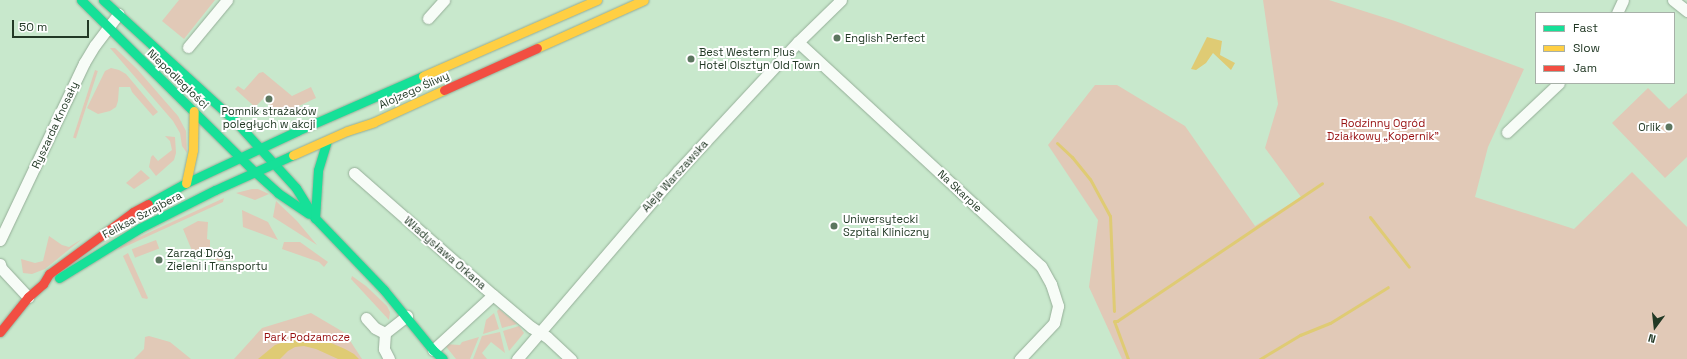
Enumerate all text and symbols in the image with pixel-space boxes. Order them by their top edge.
scale bar [14,12,91,38]
legend [1535,12,1675,84]
text: 50 m [19,19,47,35]
text: Fast [1573,20,1598,36]
place label: English Perfect [845,31,925,45]
marker: English Perfect [832,33,842,43]
text: Slow [1573,40,1600,56]
place label: Best Western Plus Hotel Olsztyn Old Town [699,46,820,72]
street label: Niepodległości [145,47,211,111]
marker: Best Western Plus Hotel Olsztyn Old Town [686,54,696,64]
text: Jam [1573,60,1597,76]
street label: Alojzego Śliwy [377,69,451,111]
street label: Ryszarda Knosały [29,79,81,171]
marker: Pomnik strażaków poległych w akcji [264,94,274,104]
place label: Pomnik strażaków poległych w akcji [221,105,317,131]
park label: Rodzinny Ogród Działkowy „Kopernik” [1327,117,1439,143]
place label: Orlik [1638,120,1661,134]
marker: Orlik [1664,122,1674,132]
street label: Aleja Warszawska [639,137,711,215]
street label: Na Skarpie [935,167,985,215]
street label: Feliksa Szrajbera [100,189,184,241]
place label: Uniwersytecki Szpital Kliniczny [843,213,929,239]
street label: Władysława Orkana [401,214,489,292]
marker: Uniwersytecki Szpital Kliniczny [828,220,840,232]
place label: Zarząd Dróg, Zieleni i Transportu [167,247,268,273]
marker: Zarząd Dróg, Zieleni i Transportu [154,255,164,265]
north arrow [1635,307,1675,347]
park label: Park Podzamcze [264,330,350,344]
text: N [1647,331,1657,346]

